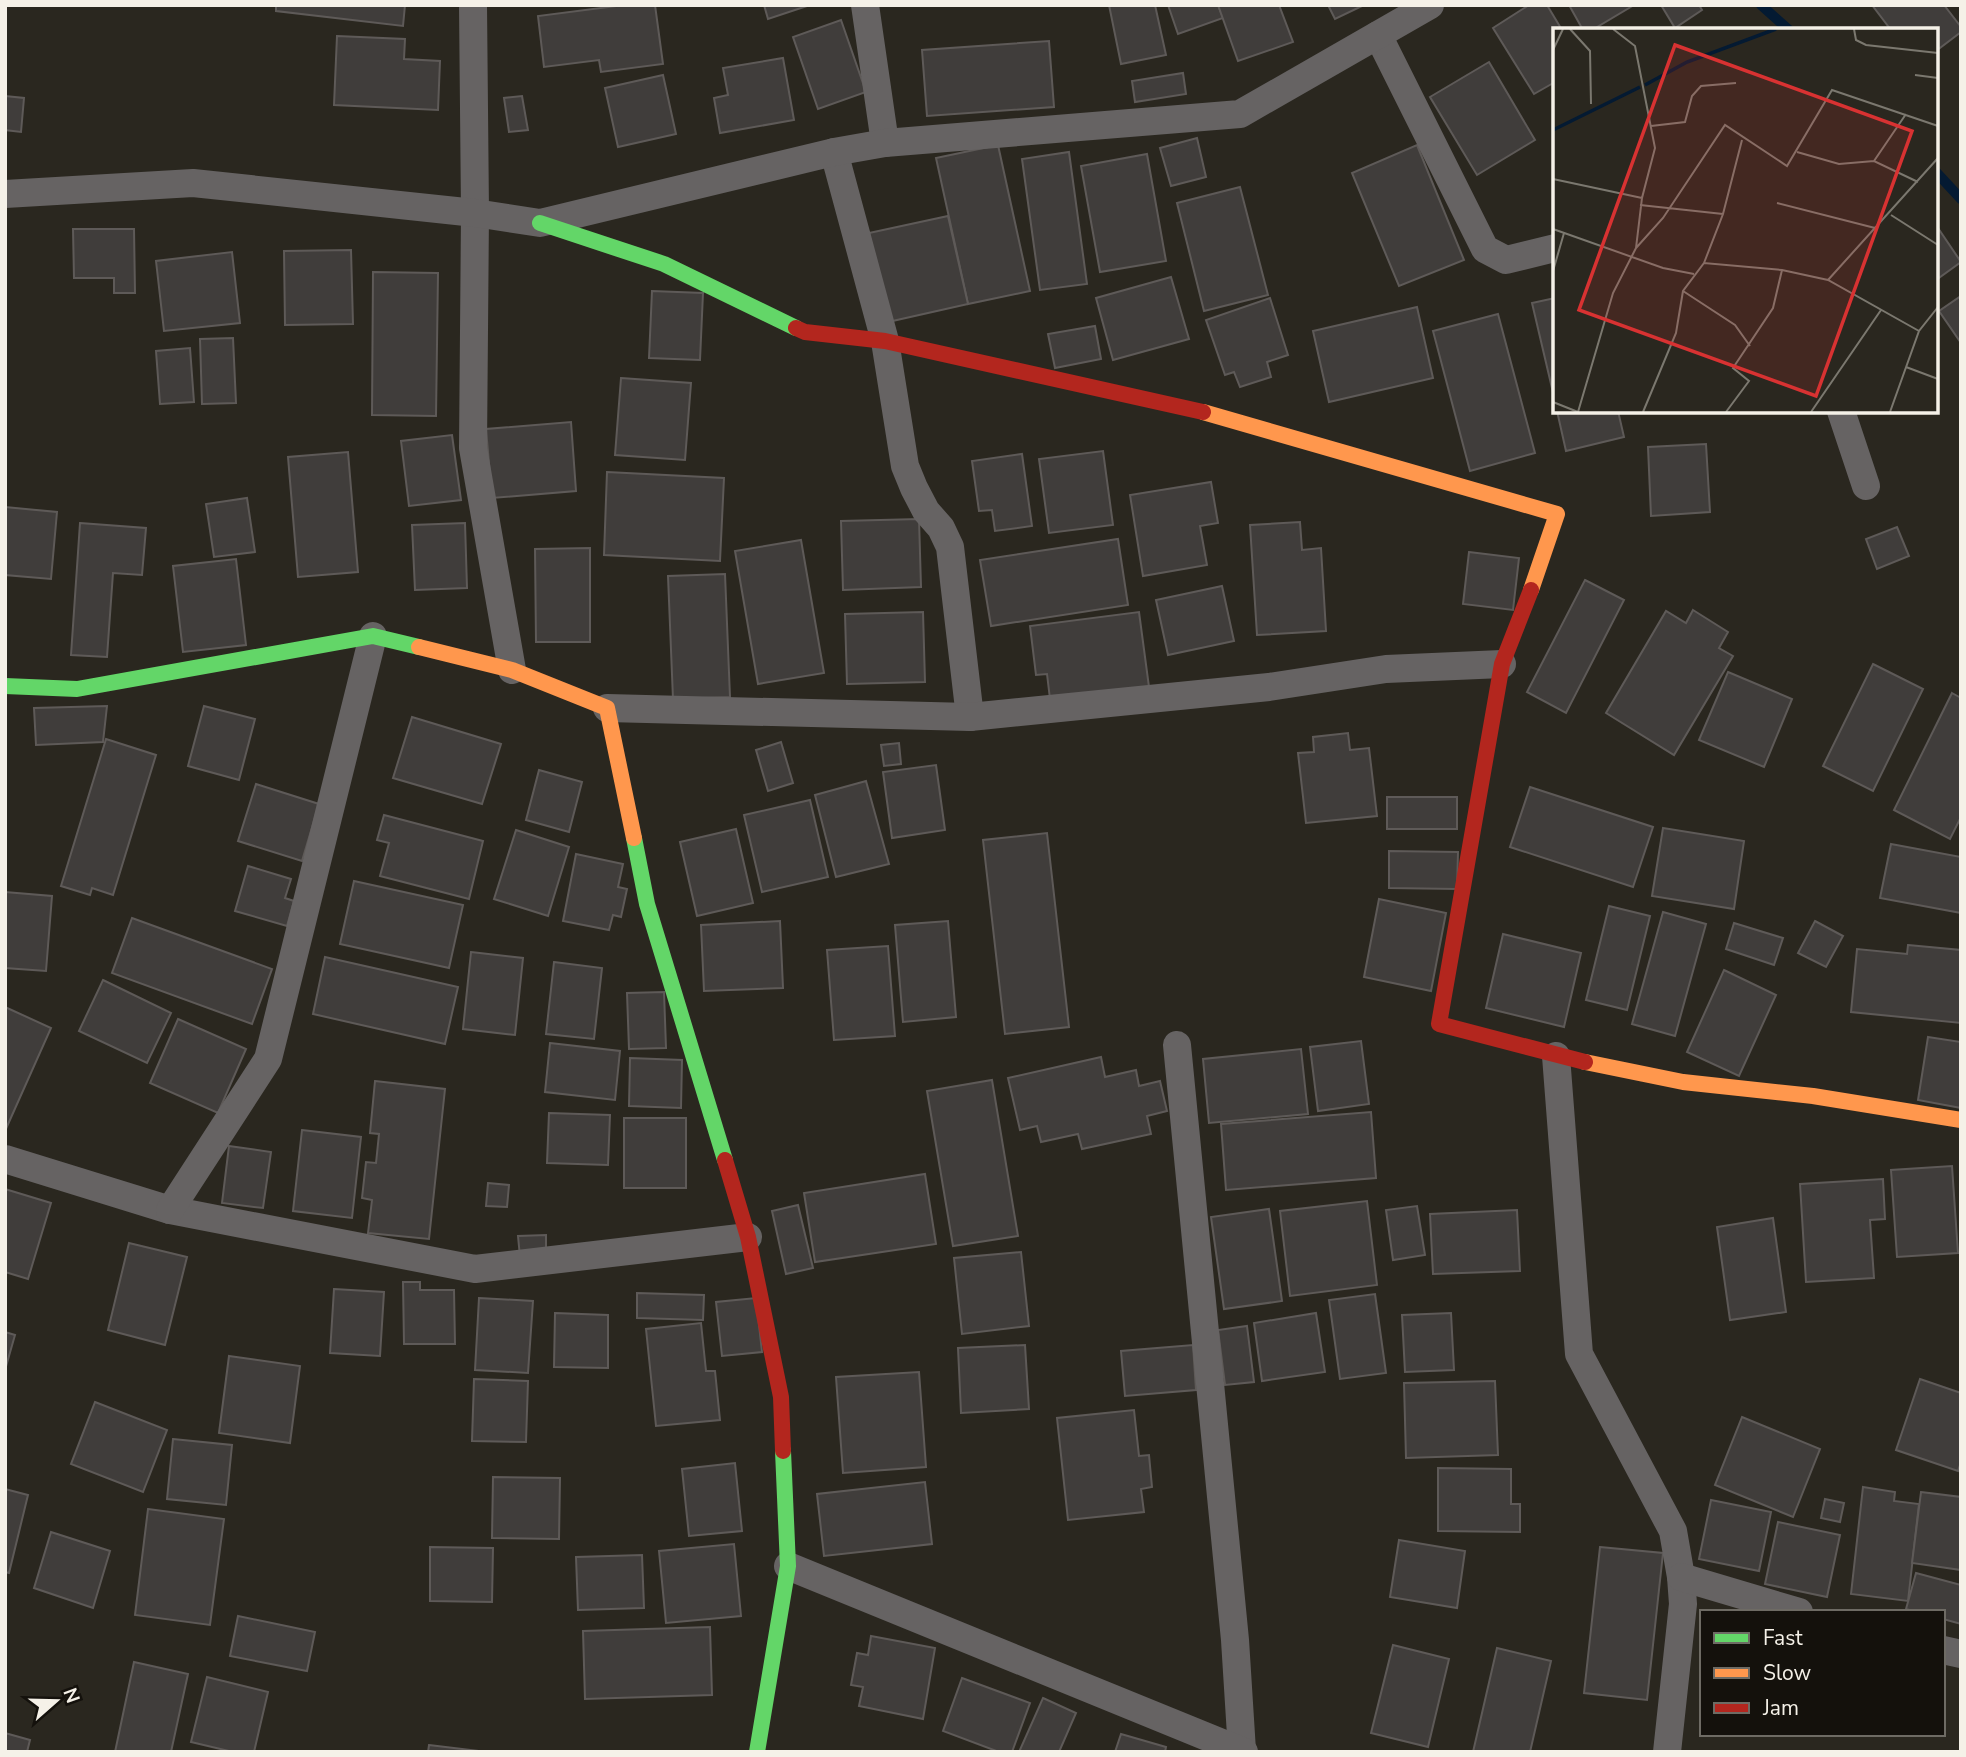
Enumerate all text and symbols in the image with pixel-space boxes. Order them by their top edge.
inset map [1553,28,1938,413]
legend [1700,1610,1945,1736]
text: Fast [1763,1624,1803,1652]
text: Slow [1763,1659,1812,1687]
north arrow [21,1666,91,1736]
text: N [56,1684,86,1707]
text: Jam [1762,1694,1799,1722]

